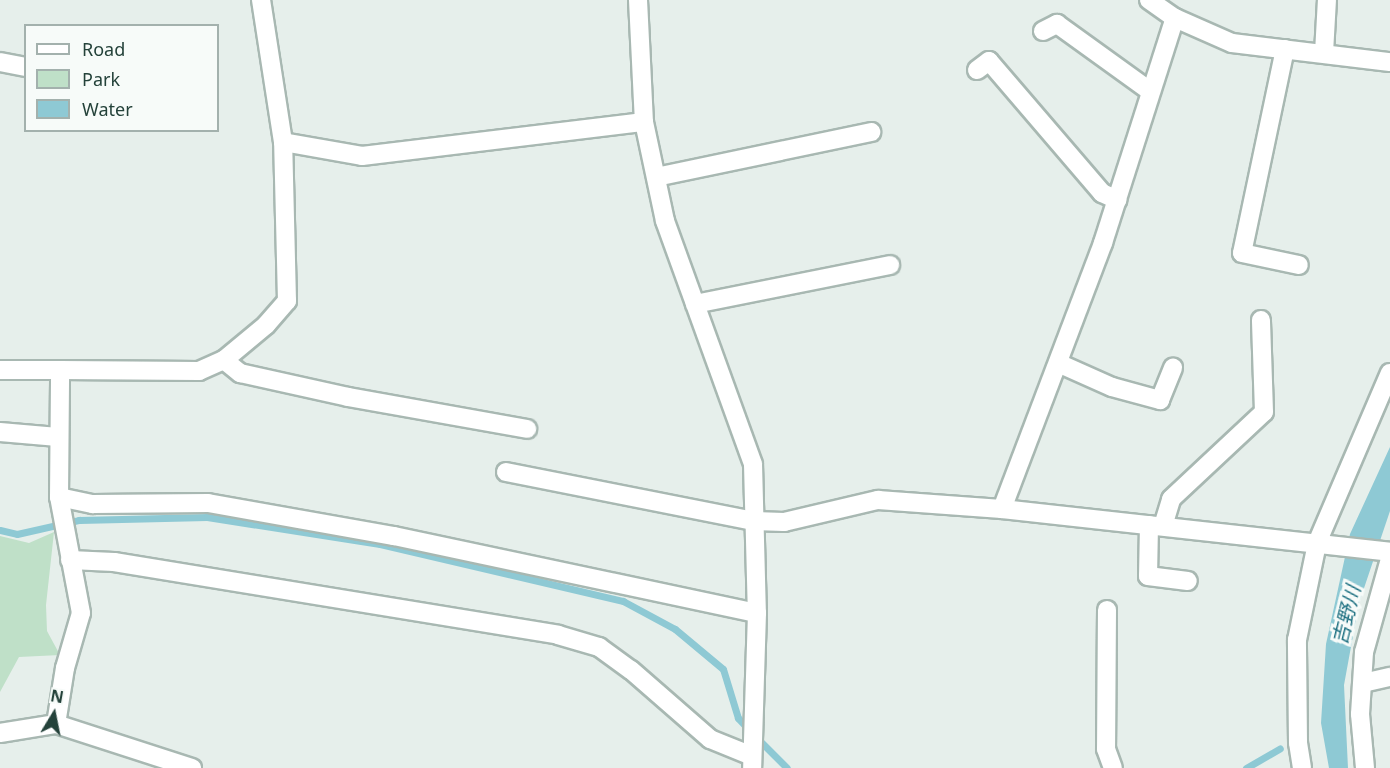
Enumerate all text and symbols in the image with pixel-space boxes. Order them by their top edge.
legend [24,24,219,132]
text: Road [82,37,125,61]
text: Park [82,67,120,91]
text: Water [82,97,133,121]
water label: 吉野川 [1327,583,1365,647]
north arrow [24,684,84,744]
text: N [49,684,65,708]

